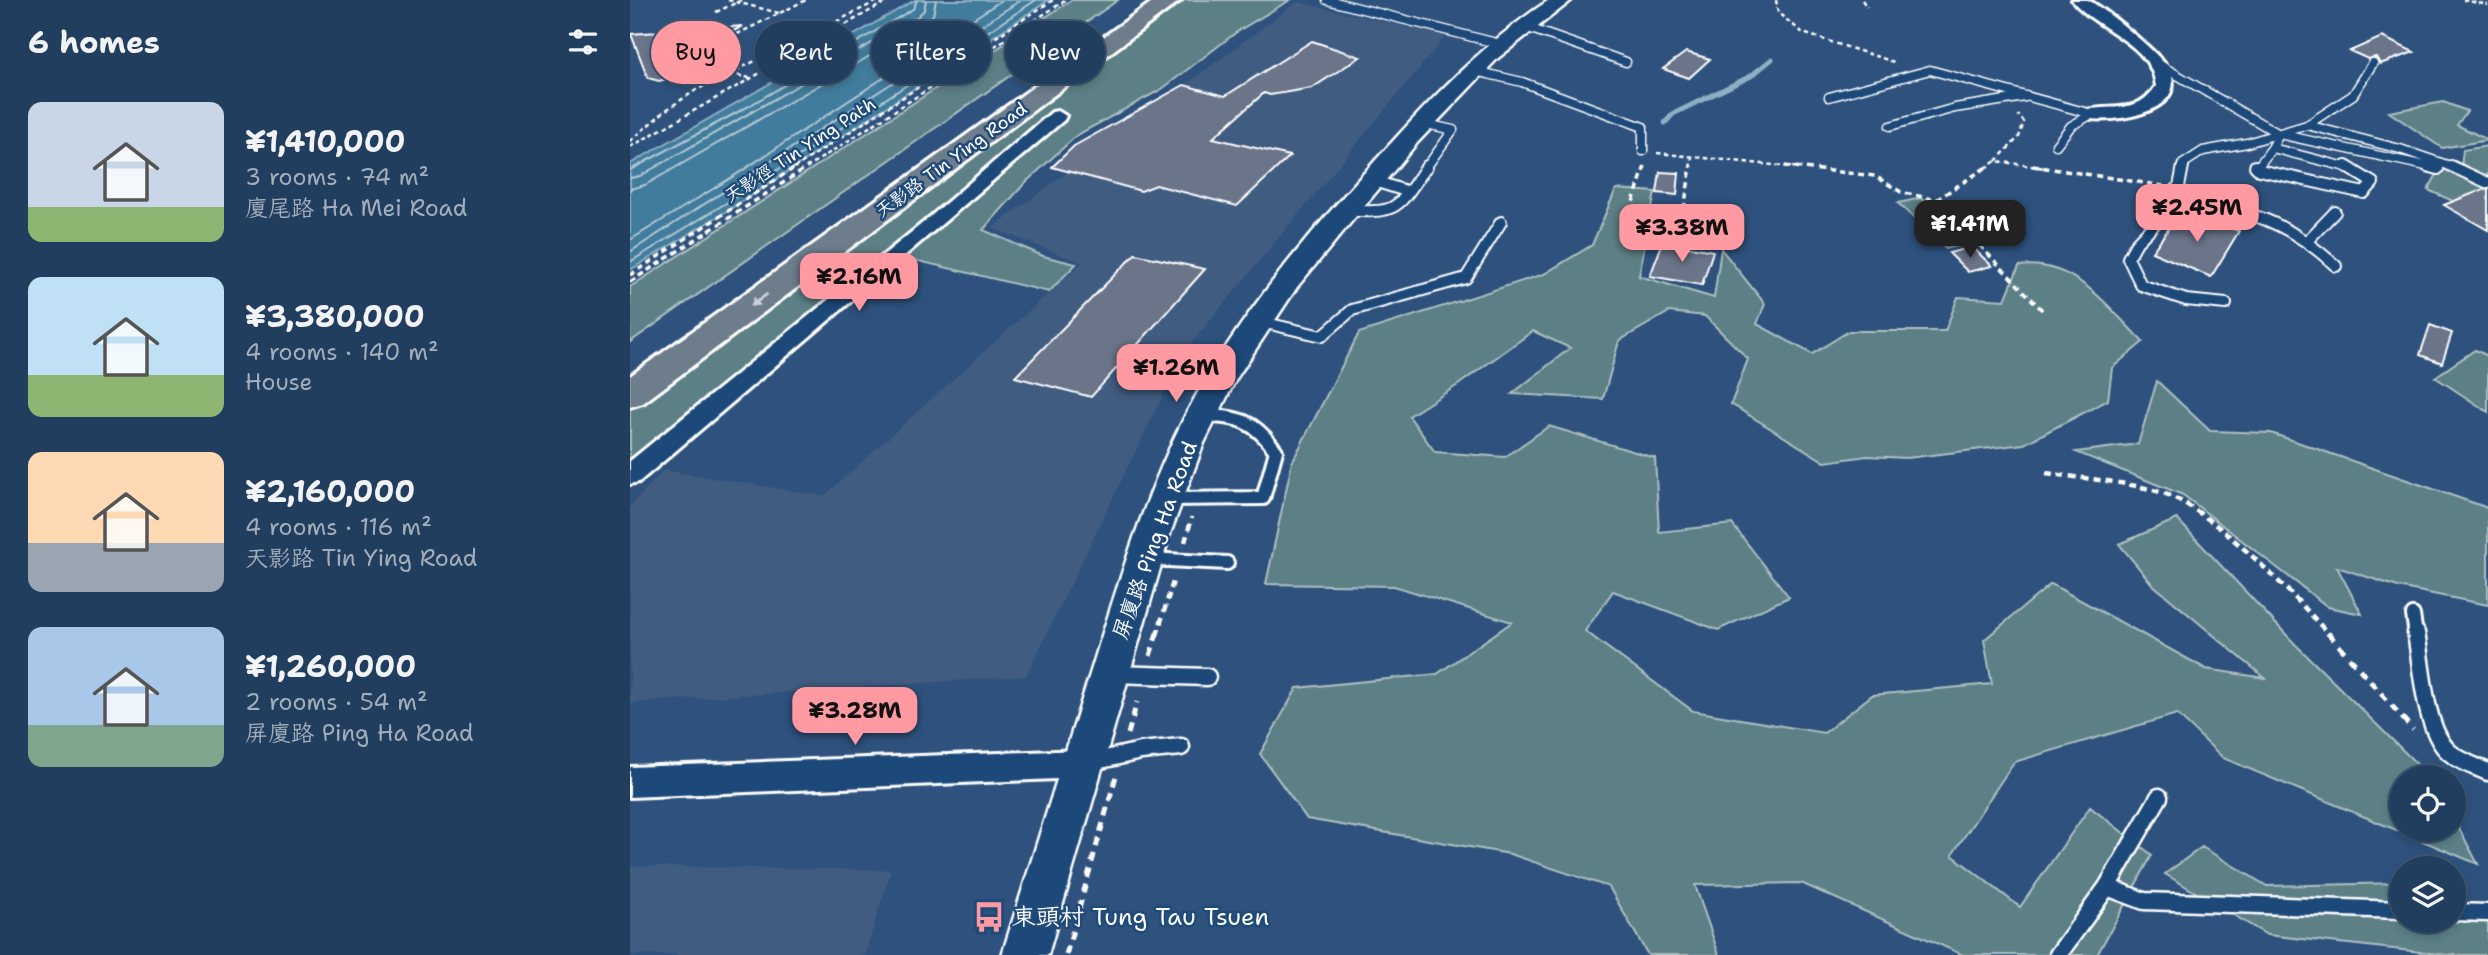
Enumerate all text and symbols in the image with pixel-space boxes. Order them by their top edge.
chip: Buy [651,21,741,84]
chip: Rent [755,21,857,84]
chip: Filters [871,21,991,84]
chip: New [1005,21,1105,84]
text: 6 homes [28,22,160,63]
icon: filters [564,23,602,61]
street label: 天影徑 Tin Ying Path [720,92,880,208]
street label: 天影路 Tin Ying Road [870,97,1032,223]
text: ¥1,410,000 [245,121,406,162]
icon: home [84,130,168,214]
text: 3 rooms · 74 m² [245,162,429,192]
pin: ¥2.45M [2140,184,2254,244]
text: ¥2.45M [2152,192,2242,222]
text: 廈尾路 Ha Mei Road [245,193,467,223]
pin: ¥1.41M [1913,201,2027,260]
pin: ¥3.38M [1625,204,1739,264]
text: ¥1.41M [1931,208,2009,238]
text: ¥3.38M [1635,212,1729,242]
pin: ¥2.16M [802,254,916,313]
text: ¥2.16M [816,261,902,291]
one-way arrow [750,293,768,307]
text: ¥3,380,000 [245,296,425,337]
icon: home [84,305,168,389]
text: 4 rooms · 140 m² [245,337,439,367]
pin: ¥1.26M [1119,344,1233,404]
text: ¥1.26M [1133,352,1219,382]
text: House [245,367,313,397]
street label: 屏廈路 Ping Ha Road [1106,437,1204,643]
text: ¥2,160,000 [245,471,415,512]
icon: home [84,480,168,564]
text: 4 rooms · 116 m² [245,512,432,542]
text: 天影路 Tin Ying Road [245,543,477,573]
text: ¥1,260,000 [245,646,416,687]
icon: home [84,655,168,739]
text: 2 rooms · 54 m² [245,687,428,717]
pin: ¥3.28M [798,688,912,747]
text: ¥3.28M [808,695,902,725]
text: 屏廈路 Ping Ha Road [245,718,473,748]
map controls [2389,765,2466,933]
button: locate [2389,765,2466,842]
button: layers [2389,856,2466,933]
bus stop icon: 東頭村 Tung Tau Tsuen [972,900,1006,934]
place label: 東頭村 Tung Tau Tsuen [1012,901,1269,933]

